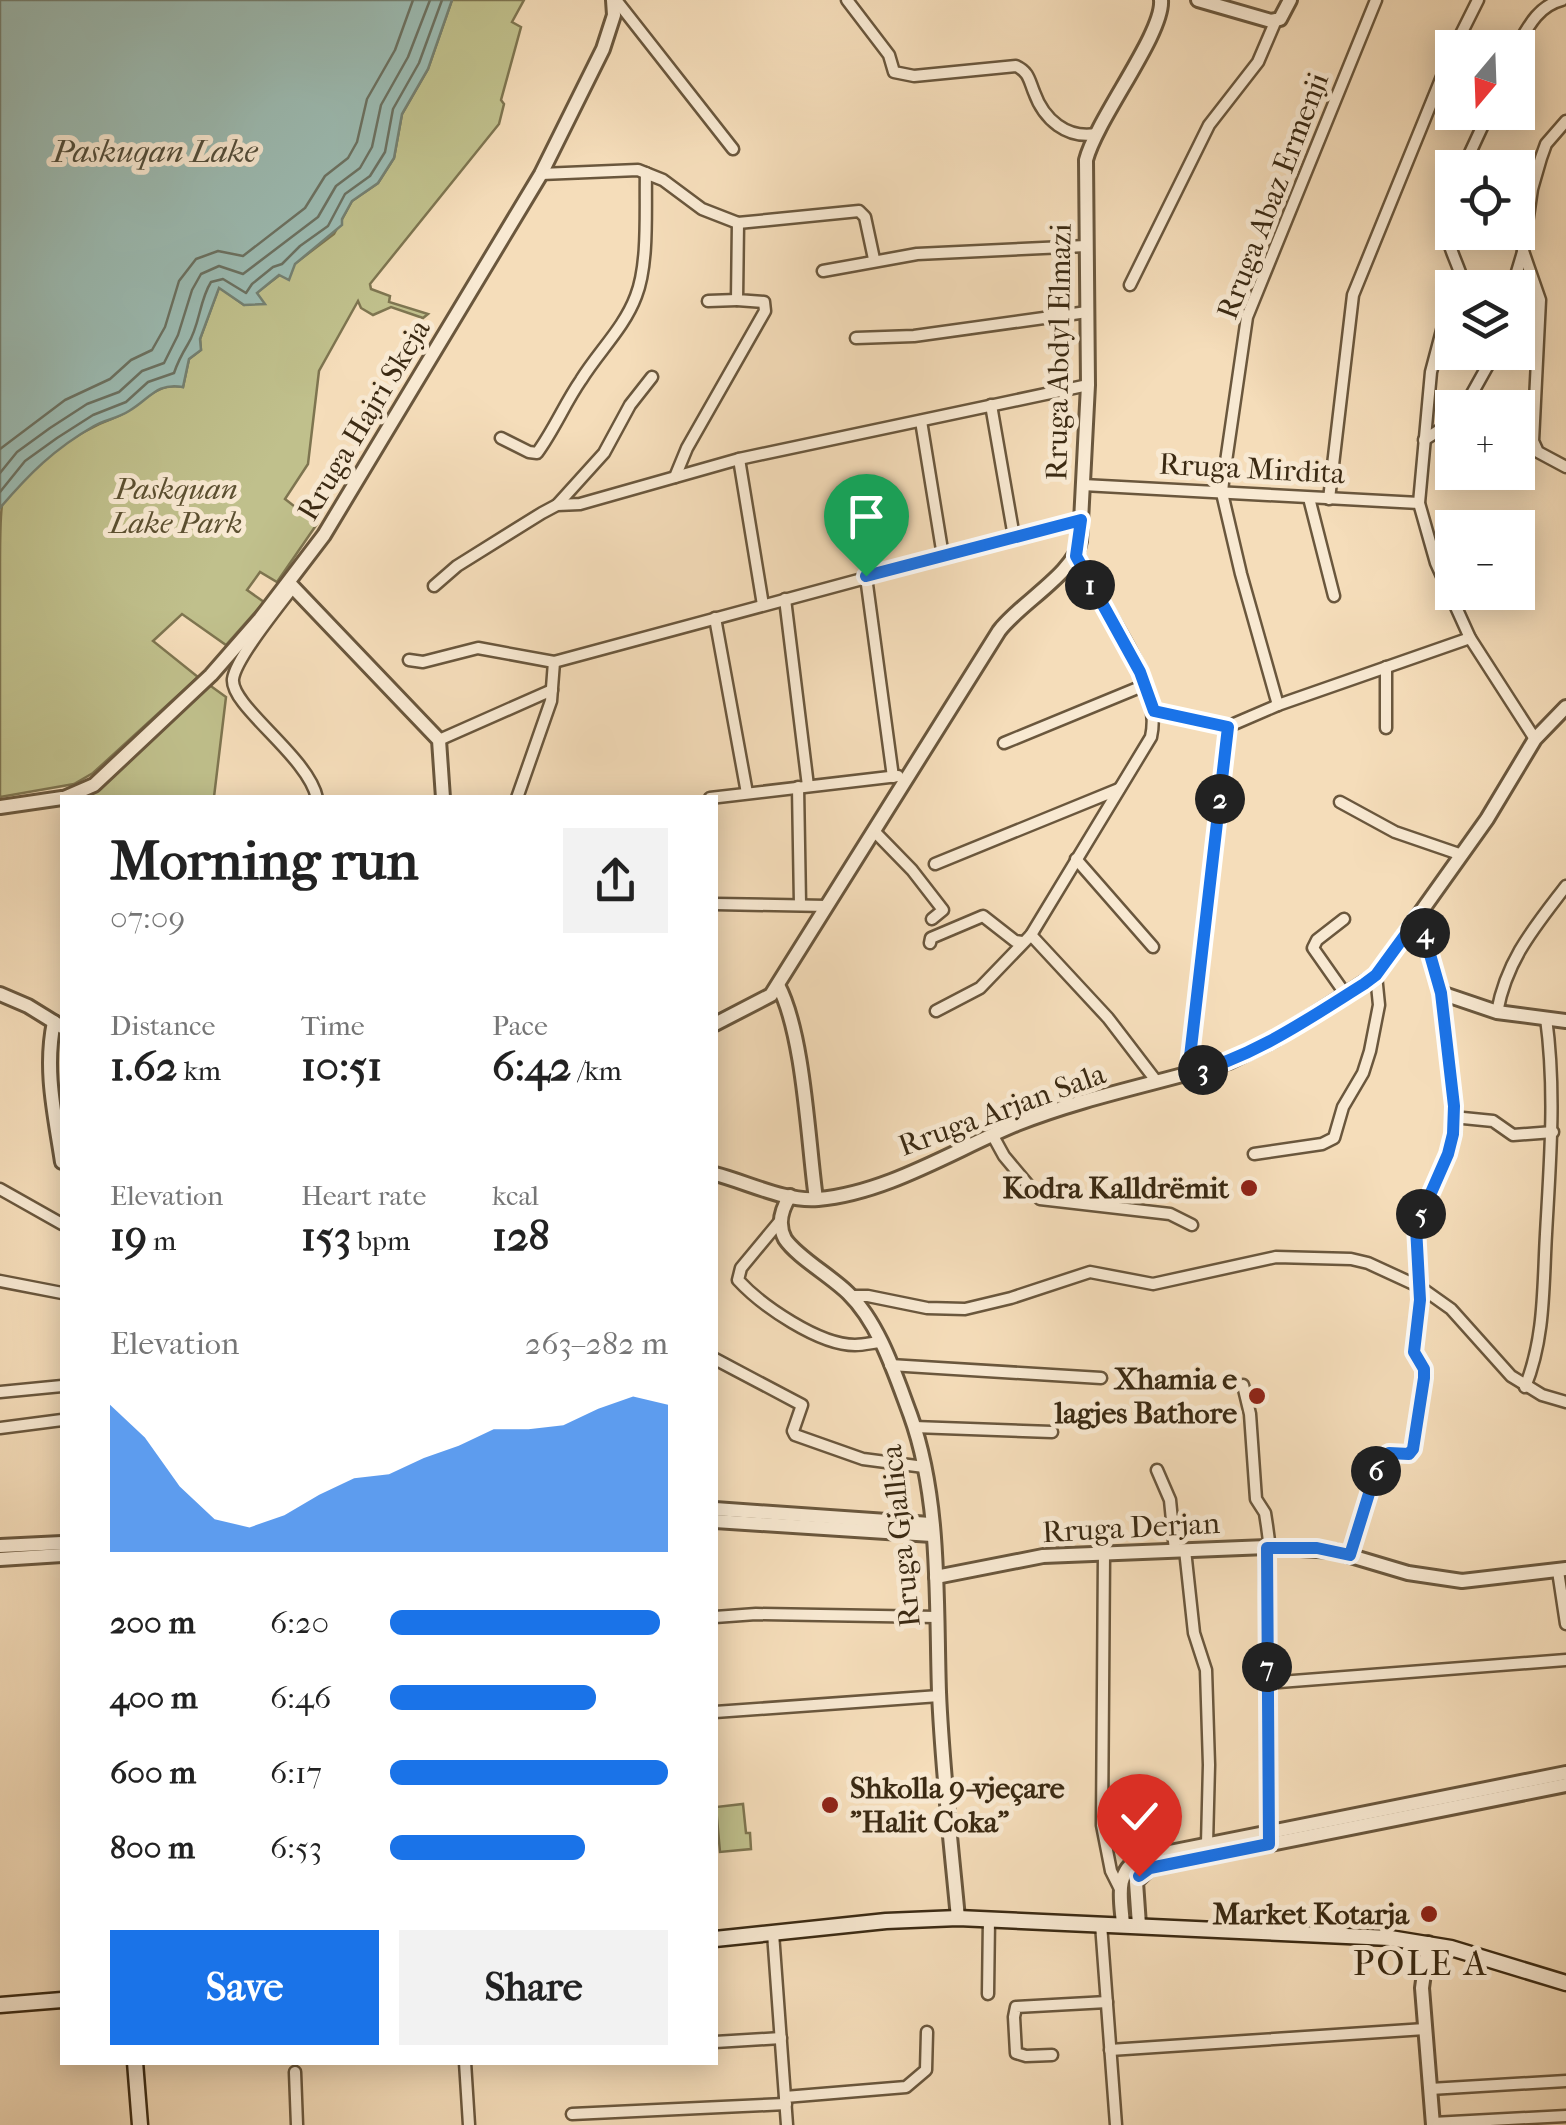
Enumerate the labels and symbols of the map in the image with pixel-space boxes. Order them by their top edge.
north arrow [1435,30,1535,130]
street label: Rruga Abaz Ermenji [1210,68,1336,324]
water label: Paskuqan Lake [51,133,259,170]
street label: Rruga Abdyl Elmazi [1039,223,1079,481]
street label: Rruga Hajri Skeja [290,312,438,527]
street label: Rruga Mirdita [1158,447,1347,491]
park label: Paskquan Lake Park [108,472,242,541]
pin [824,474,909,577]
pin: 1 [1065,560,1115,610]
pin: 2 [1195,774,1245,824]
pin: 4 [1400,908,1450,958]
pin: 3 [1178,1045,1228,1095]
street label: Rruga Arjan Sala [894,1056,1111,1164]
place label: Kodra Kalldrëmit [1003,1171,1229,1206]
marker: Kodra Kalldrëmit [1238,1177,1260,1199]
pin: 5 [1396,1189,1446,1239]
place label: Xhamia e lagjes Bathore [1054,1362,1237,1431]
marker: Xhamia e lagjes Bathore [1246,1385,1268,1407]
street label: Rruga Gjallica [874,1442,928,1629]
pin: 6 [1351,1446,1401,1496]
street label: Rruga Derjan [1041,1506,1221,1550]
pin: 7 [1242,1642,1292,1692]
place label: Shkolla 9-vjeçare "Halit Coka" [850,1771,1065,1840]
pin [1097,1774,1182,1877]
marker: Shkolla 9-vjeçare "Halit Coka" [819,1794,841,1816]
place label: Market Kotarja [1212,1897,1410,1932]
marker: Market Kotarja [1418,1903,1440,1925]
district label: POLE A [1353,1943,1489,1984]

